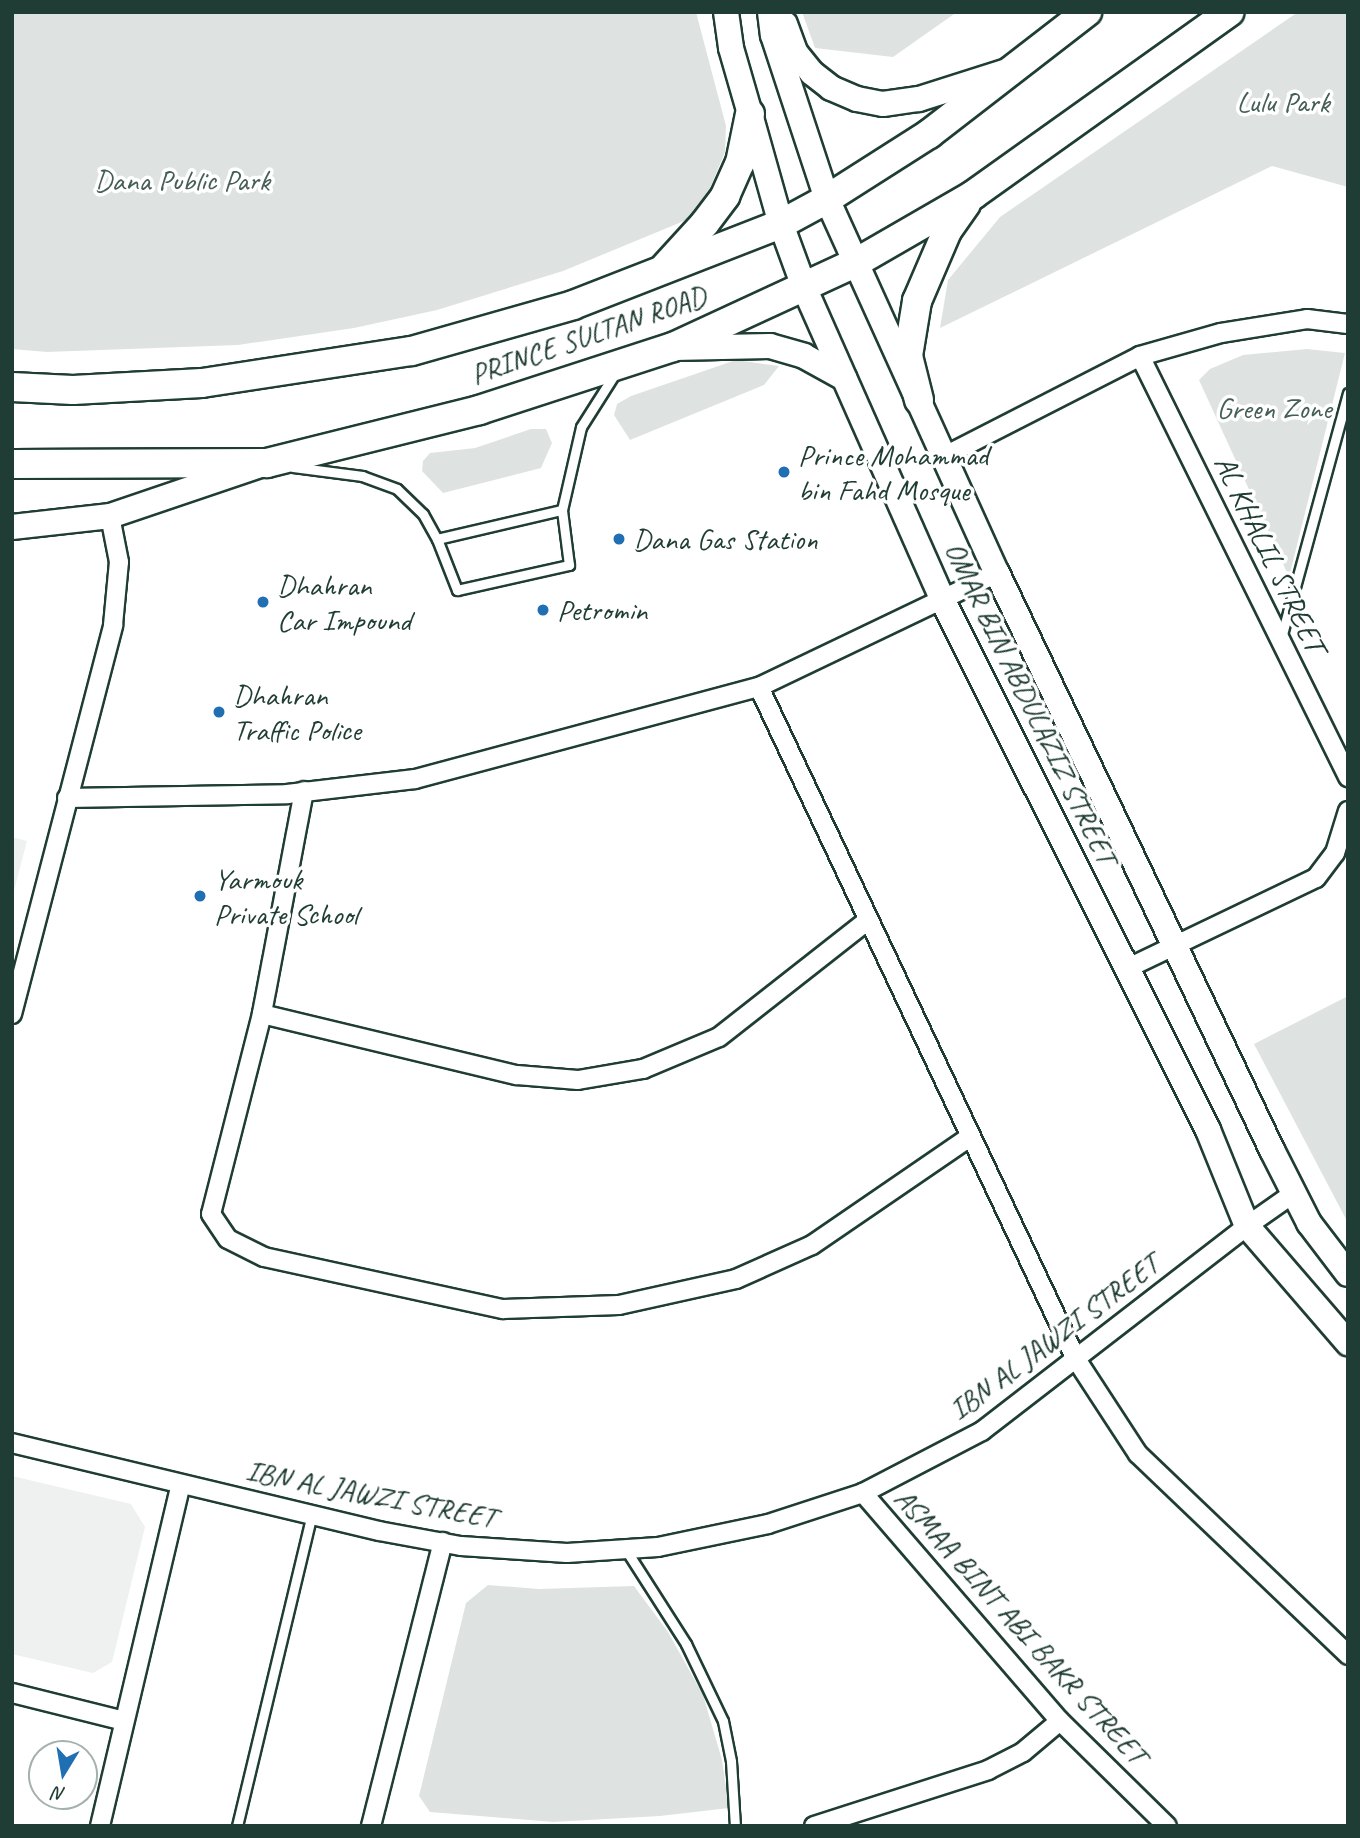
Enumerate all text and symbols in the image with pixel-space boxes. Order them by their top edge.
park label: Lulu Park [1236,84,1330,120]
park label: Dana Public Park [94,162,270,198]
street label: PRINCE SULTAN ROAD [463,277,713,393]
park label: Green Zone [1217,390,1331,426]
place label: Prince Mohammad bin Fahd Mosque [798,437,988,508]
street label: AL KHALIL STREET [1207,450,1333,658]
marker: Prince Mohammad bin Fahd Mosque [776,464,792,480]
place label: Dana Gas Station [633,521,819,557]
marker: Dana Gas Station [611,531,627,547]
street label: OMAR BIN ABDULAZIZ STREET [937,536,1125,870]
place label: Dhahran Car Impound [277,567,409,638]
place label: Petromin [557,592,647,628]
marker: Dhahran Car Impound [255,594,271,610]
marker: Petromin [535,602,551,618]
place label: Dhahran Traffic Police [233,677,360,748]
marker: Dhahran Traffic Police [211,704,227,720]
place label: Yarmouk Private School [214,861,358,931]
marker: Yarmouk Private School [192,888,208,904]
street label: IBN AL JAWZI STREET [941,1246,1167,1428]
street label: IBN AL JAWZI STREET [242,1452,500,1536]
street label: ASMAA BINT ABI BAKR STREET [888,1481,1154,1771]
north arrow [28,1740,98,1810]
text: N [51,1781,67,1807]

